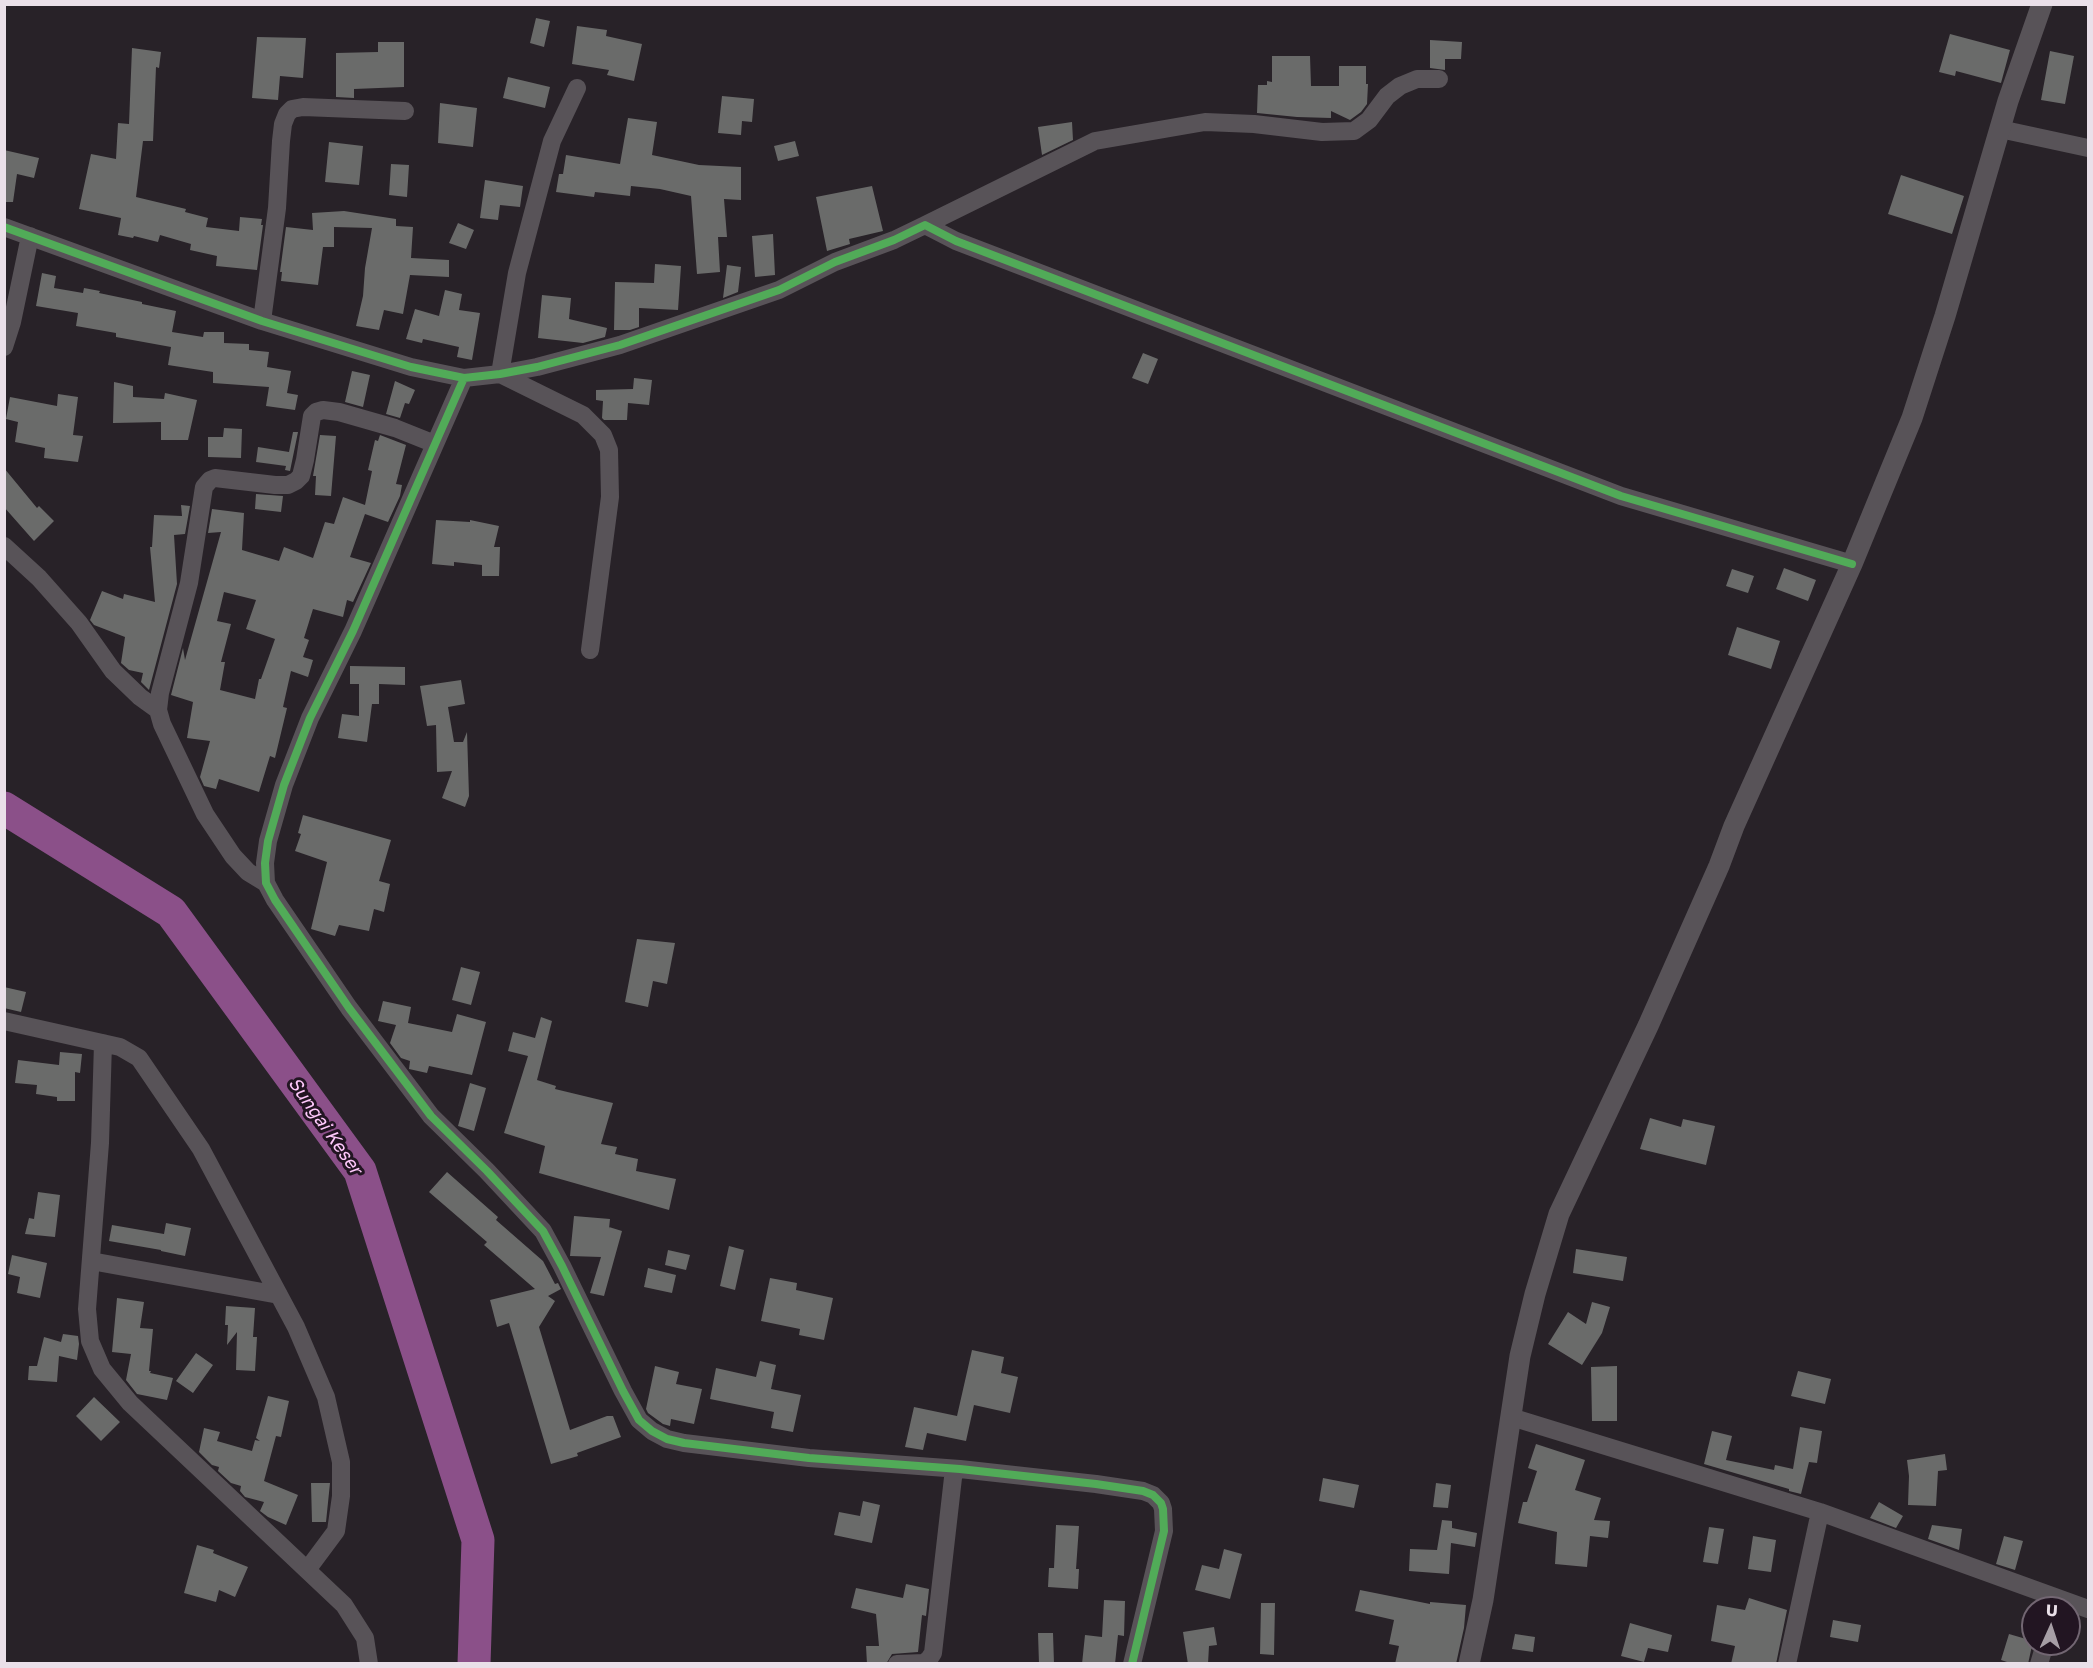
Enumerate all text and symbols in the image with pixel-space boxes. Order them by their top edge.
water label: Sungai Keser [284,1073,366,1179]
north arrow [2021,1596,2081,1656]
text: U [2045,1600,2058,1620]

